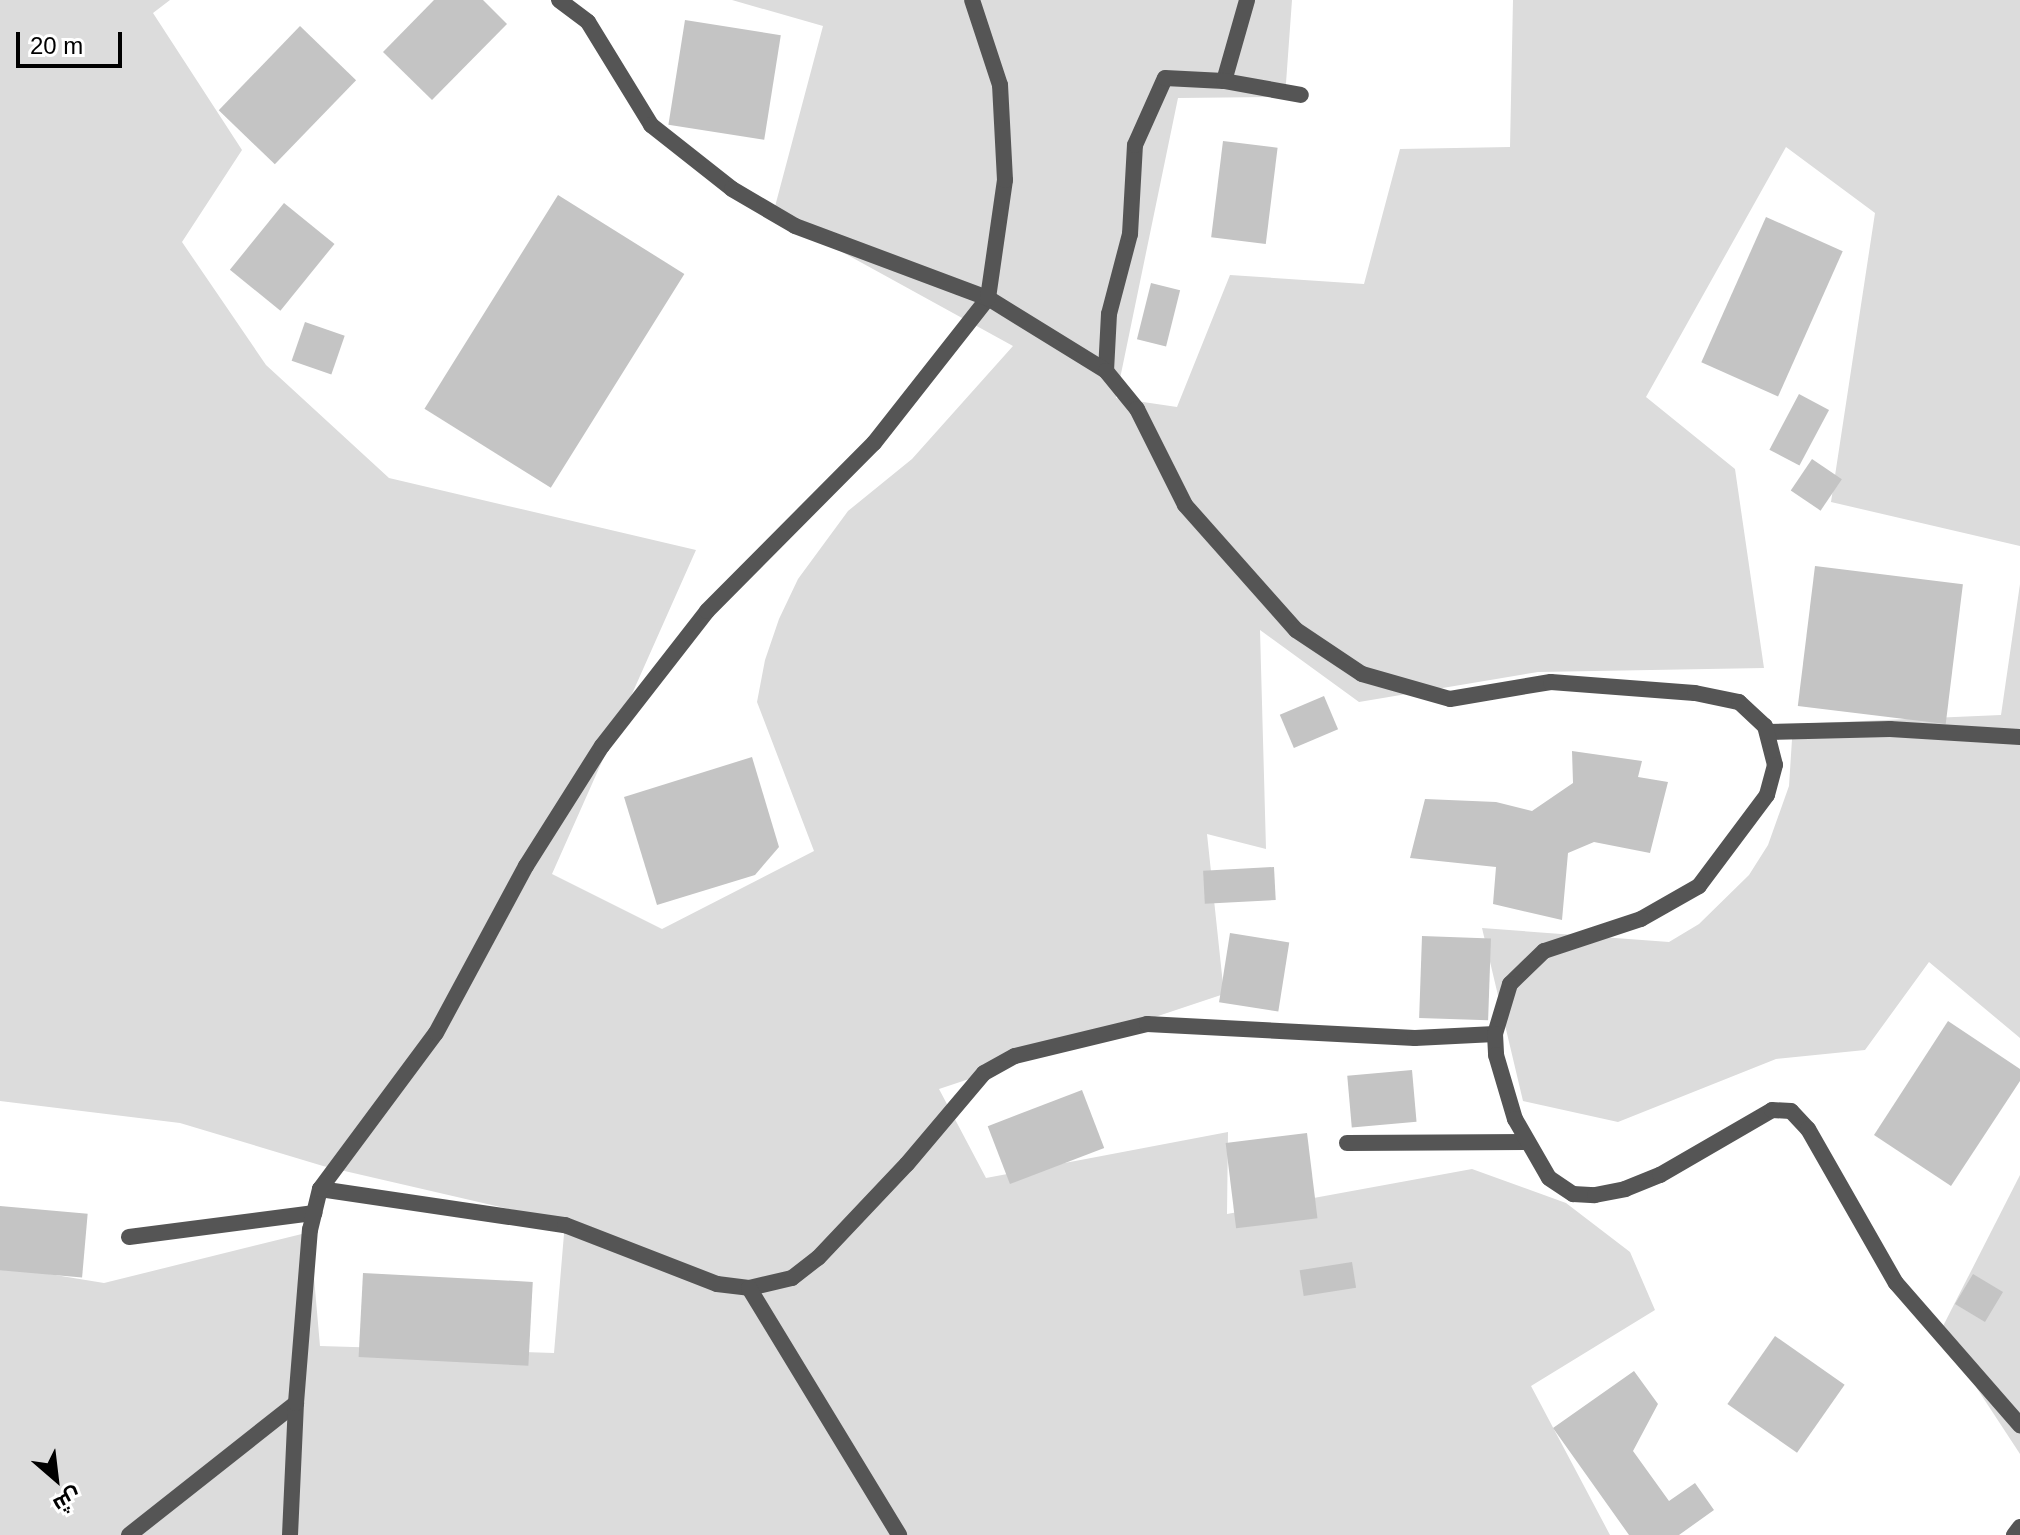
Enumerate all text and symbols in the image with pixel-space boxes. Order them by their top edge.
scale bar [20,16,126,66]
text: 20 m [30,32,83,59]
north arrow [16,1439,96,1519]
text: ش [49,1483,86,1518]

